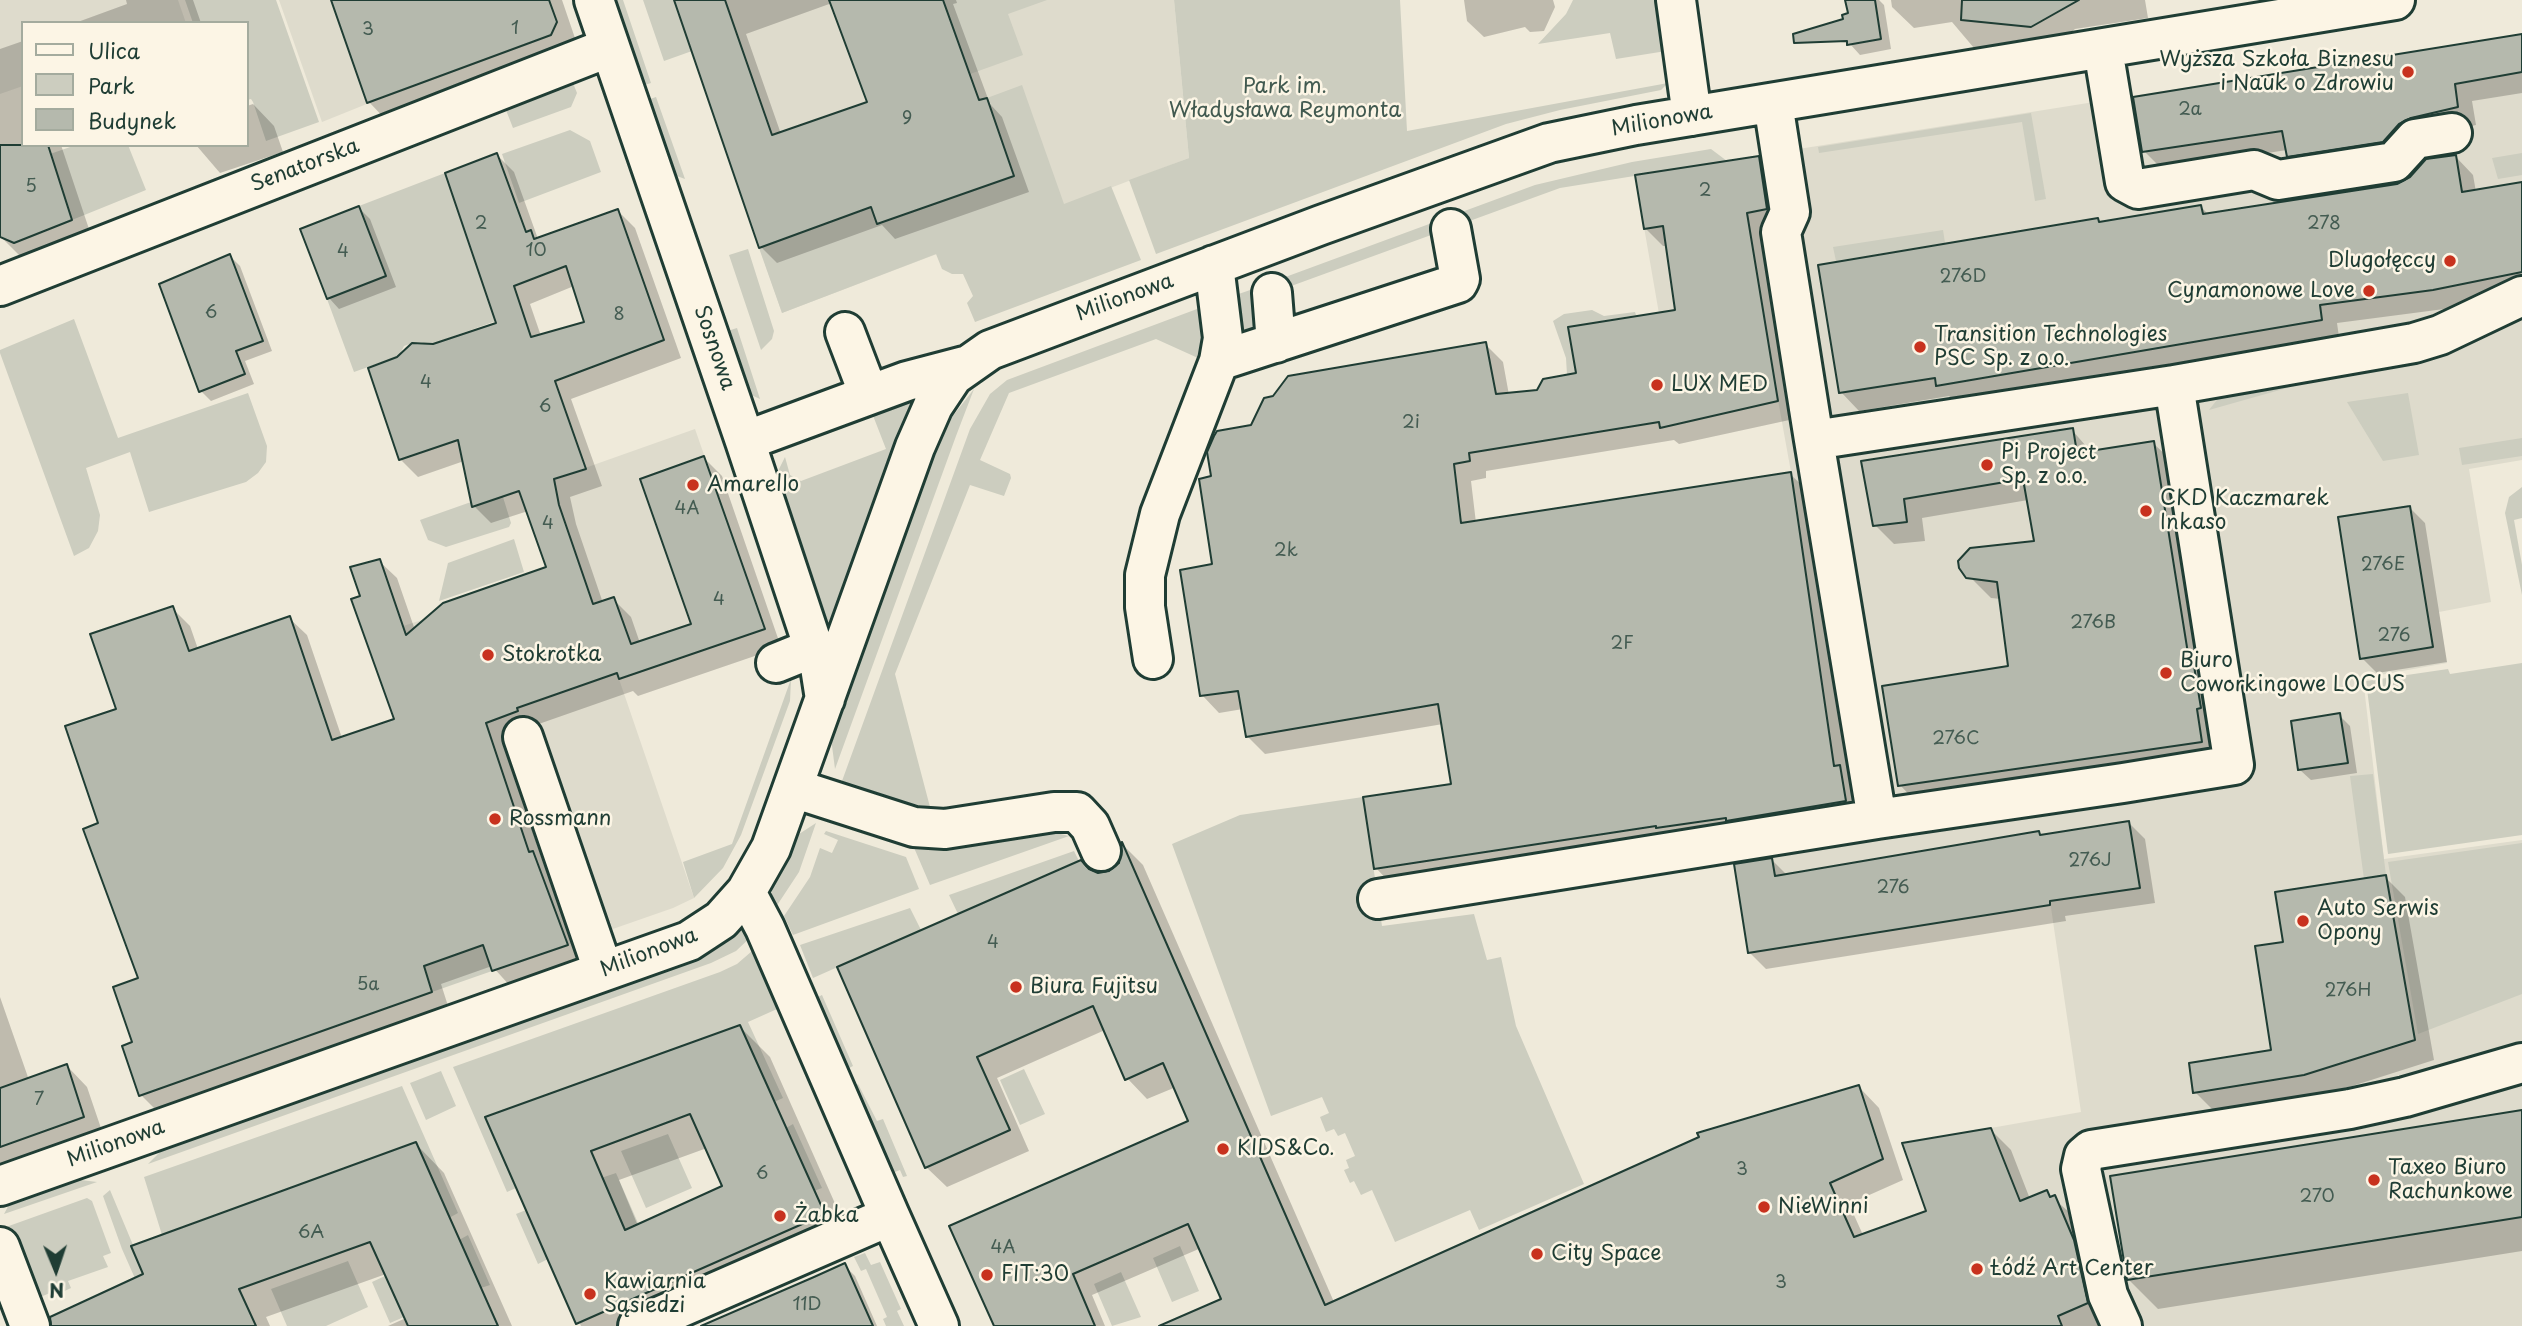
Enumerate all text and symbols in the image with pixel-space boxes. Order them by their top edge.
house number: 1 [511,18,519,40]
house number: 3 [362,19,374,41]
legend [21,21,248,147]
text: Ulica [88,34,140,66]
place label: Wyższa Szkoła Biznesu i Nauk o Zdrowiu [2159,47,2394,97]
marker: Wyższa Szkoła Biznesu i Nauk o Zdrowiu [2400,64,2416,80]
text: Park [88,69,135,101]
park label: Park im. Władysława Reymonta [1169,74,1401,124]
house number: 2a [2178,99,2202,121]
street label: Milionowa [1610,100,1714,142]
text: Budynek [88,104,176,136]
house number: 9 [902,108,912,130]
street label: Senatorska [247,134,363,198]
house number: 5 [25,176,37,198]
house number: 2 [1699,180,1711,202]
house number: 2 [475,213,487,235]
house number: 278 [2307,213,2341,235]
house number: 10 [525,240,547,262]
house number: 4 [337,241,349,263]
place label: Dlugołęccy [2328,248,2436,274]
marker: Dlugołęccy [2442,253,2458,269]
house number: 276D [1940,266,1986,288]
street label: Milionowa [1073,269,1177,327]
place label: Cynamonowe Love [2167,278,2355,304]
marker: Cynamonowe Love [2361,283,2377,299]
house number: 6 [205,302,217,324]
street label: Sosnowa [688,302,740,394]
house number: 8 [613,304,625,326]
place label: Transition Technologies PSC Sp. z o.o. [1934,322,2167,372]
marker: Transition Technologies PSC Sp. z o.o. [1912,339,1928,355]
house number: 4 [420,372,432,394]
place label: LUX MED [1671,372,1768,398]
marker: LUX MED [1649,377,1665,393]
house number: 6 [539,396,551,418]
house number: 2i [1402,412,1420,434]
place label: Pi Project Sp. z o.o. [2001,440,2096,490]
marker: Pi Project Sp. z o.o. [1979,457,1995,473]
place label: Amarello [707,472,799,498]
marker: Amarello [685,477,701,493]
place label: CKD Kaczmarek Inkaso [2160,486,2329,536]
house number: 4A [675,498,699,520]
marker: CKD Kaczmarek Inkaso [2138,503,2154,519]
house number: 4 [542,513,554,535]
house number: 2k [1274,540,1298,562]
house number: 276E [2361,554,2405,576]
house number: 4 [713,589,725,611]
house number: 276B [2070,612,2116,634]
house number: 276 [2377,625,2411,647]
house number: 2F [1610,633,1634,655]
place label: Stokrotka [502,642,601,668]
marker: Stokrotka [480,647,496,663]
place label: Biuro Coworkingowe LOCUS [2180,648,2405,698]
marker: Biuro Coworkingowe LOCUS [2158,665,2174,681]
house number: 276C [1932,728,1980,750]
place label: Rossmann [509,806,611,832]
marker: Rossmann [487,811,503,827]
house number: 276J [2068,850,2112,872]
house number: 276 [1876,877,1910,899]
place label: Auto Serwis Opony [2317,896,2439,946]
marker: Auto Serwis Opony [2295,913,2311,929]
street label: Milionowa [597,923,701,983]
house number: 4 [987,932,999,954]
house number: 5a [357,974,379,996]
place label: Biura Fujitsu [1030,974,1158,1000]
marker: Biura Fujitsu [1008,979,1024,995]
house number: 276H [2325,980,2371,1002]
house number: 7 [34,1089,44,1111]
street label: Milionowa [64,1115,168,1173]
place label: KIDS&Co. [1237,1136,1335,1162]
marker: KIDS&Co. [1215,1141,1231,1157]
place label: Taxeo Biuro Rachunkowe [2388,1155,2513,1205]
house number: 3 [1736,1159,1748,1181]
house number: 6 [756,1163,768,1185]
marker: Taxeo Biuro Rachunkowe [2366,1172,2382,1188]
house number: 270 [2299,1186,2335,1208]
place label: NieWinni [1778,1194,1869,1220]
marker: NieWinni [1756,1199,1772,1215]
place label: Żabka [794,1203,858,1229]
marker: Żabka [772,1208,788,1224]
house number: 6A [298,1222,324,1244]
north arrow [21,1235,91,1305]
house number: 4A [991,1237,1015,1259]
place label: City Space [1551,1241,1661,1267]
marker: City Space [1529,1246,1545,1262]
place label: Łódź Art Center [1991,1256,2153,1282]
marker: Łódź Art Center [1969,1261,1985,1277]
place label: FIT:30 [1001,1262,1069,1288]
marker: FIT:30 [979,1267,995,1283]
place label: Kawiarnia Sąsiedzi [604,1269,706,1319]
house number: 3 [1775,1272,1787,1294]
text: N [49,1277,65,1305]
marker: Kawiarnia Sąsiedzi [582,1286,598,1302]
house number: 11D [792,1294,822,1316]

